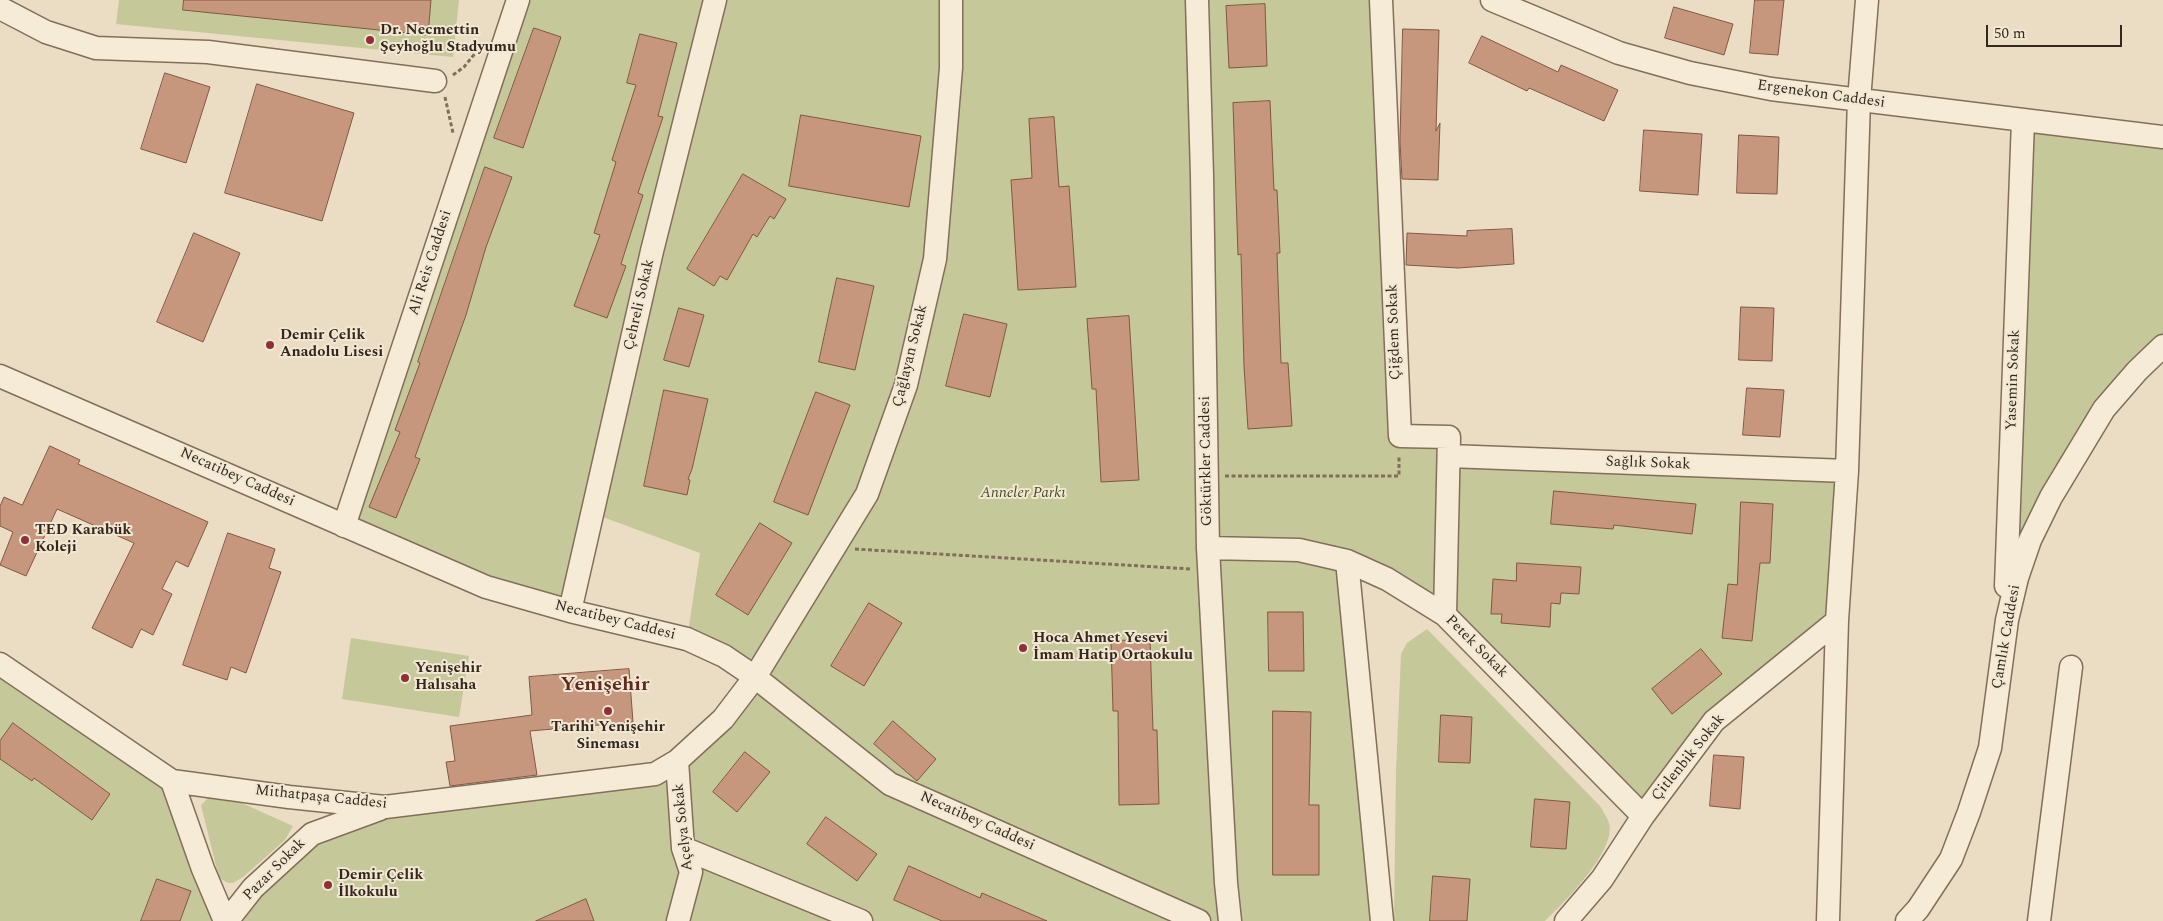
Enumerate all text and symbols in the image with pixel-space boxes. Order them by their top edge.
scale bar [1988,15,2124,47]
place label: Dr. Necmettin Şeyhoğlu Stadyumu [380,22,516,57]
text: 50 m [1994,22,2026,45]
marker: Dr. Necmettin Şeyhoğlu Stadyumu [364,34,376,46]
street label: Ergenekon Caddesi [1756,77,1886,113]
street label: Ali Reis Caddesi [406,208,456,318]
street label: Çehreli Sokak [621,258,659,352]
street label: Çiğdem Sokak [1384,284,1406,380]
street label: Çağlayan Sokak [890,303,932,409]
place label: Demir Çelik Anadolu Lisesi [280,327,383,362]
street label: Yasemin Sokak [2003,329,2025,431]
marker: Demir Çelik Anadolu Lisesi [264,339,276,351]
street label: Göktürkler Caddesi [1197,396,1217,526]
street label: Necatibey Caddesi [177,445,297,511]
street label: Sağlık Sokak [1605,454,1691,474]
park label: Anneler Parkı [981,485,1065,503]
place label: TED Karabük Koleji [35,522,131,557]
marker: TED Karabük Koleji [19,534,31,546]
street label: Çamlık Caddesi [1989,583,2025,691]
street label: Necatibey Caddesi [553,597,677,645]
street label: Petek Sokak [1441,612,1511,682]
place label: Hoca Ahmet Yesevi İmam Hatip Ortaokulu [1033,630,1193,665]
marker: Hoca Ahmet Yesevi İmam Hatip Ortaokulu [1017,642,1029,654]
place label: Yenişehir Halısaha [415,660,482,695]
marker: Yenişehir Halısaha [399,672,411,684]
district label: Yenişehir [561,674,649,698]
marker: Tarihi Yenişehir Sineması [602,705,614,717]
street label: Çitlenbik Sokak [1648,711,1730,805]
place label: Tarihi Yenişehir Sineması [551,719,665,754]
street label: Mithatpaşa Caddesi [254,782,388,814]
street label: Açelya Sokak [670,782,698,872]
street label: Necatibey Caddesi [917,789,1037,855]
street label: Pazar Sokak [240,835,310,905]
place label: Demir Çelik İlkokulu [338,867,423,902]
marker: Demir Çelik İlkokulu [322,879,334,891]

